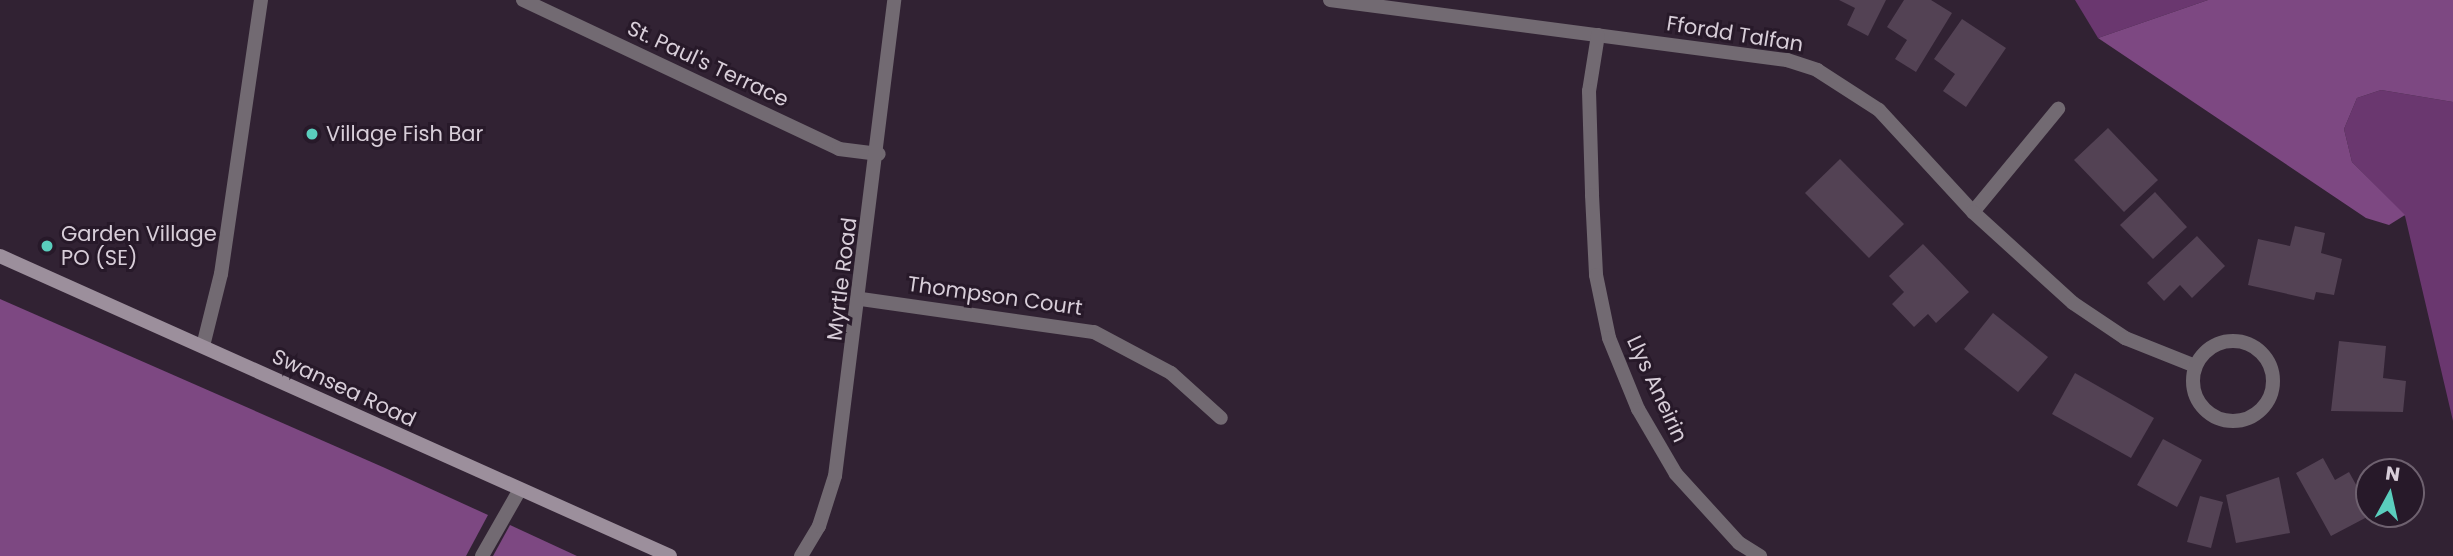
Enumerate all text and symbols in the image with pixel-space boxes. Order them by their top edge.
street label: Ffordd Talfan [1665,11,1805,57]
street label: St. Paul's Terrace [623,16,793,112]
place label: Village Fish Bar [326,121,483,147]
marker: Village Fish Bar [304,126,320,142]
street label: Myrtle Road [822,216,862,342]
place label: Garden Village PO (SE) [61,221,217,271]
marker: Garden Village PO (SE) [39,238,55,254]
street label: Thompson Court [906,271,1084,321]
street label: Llys Aneirin [1621,332,1693,446]
street label: Swansea Road [268,344,420,432]
north arrow [2355,458,2425,528]
text: N [2384,459,2402,488]

